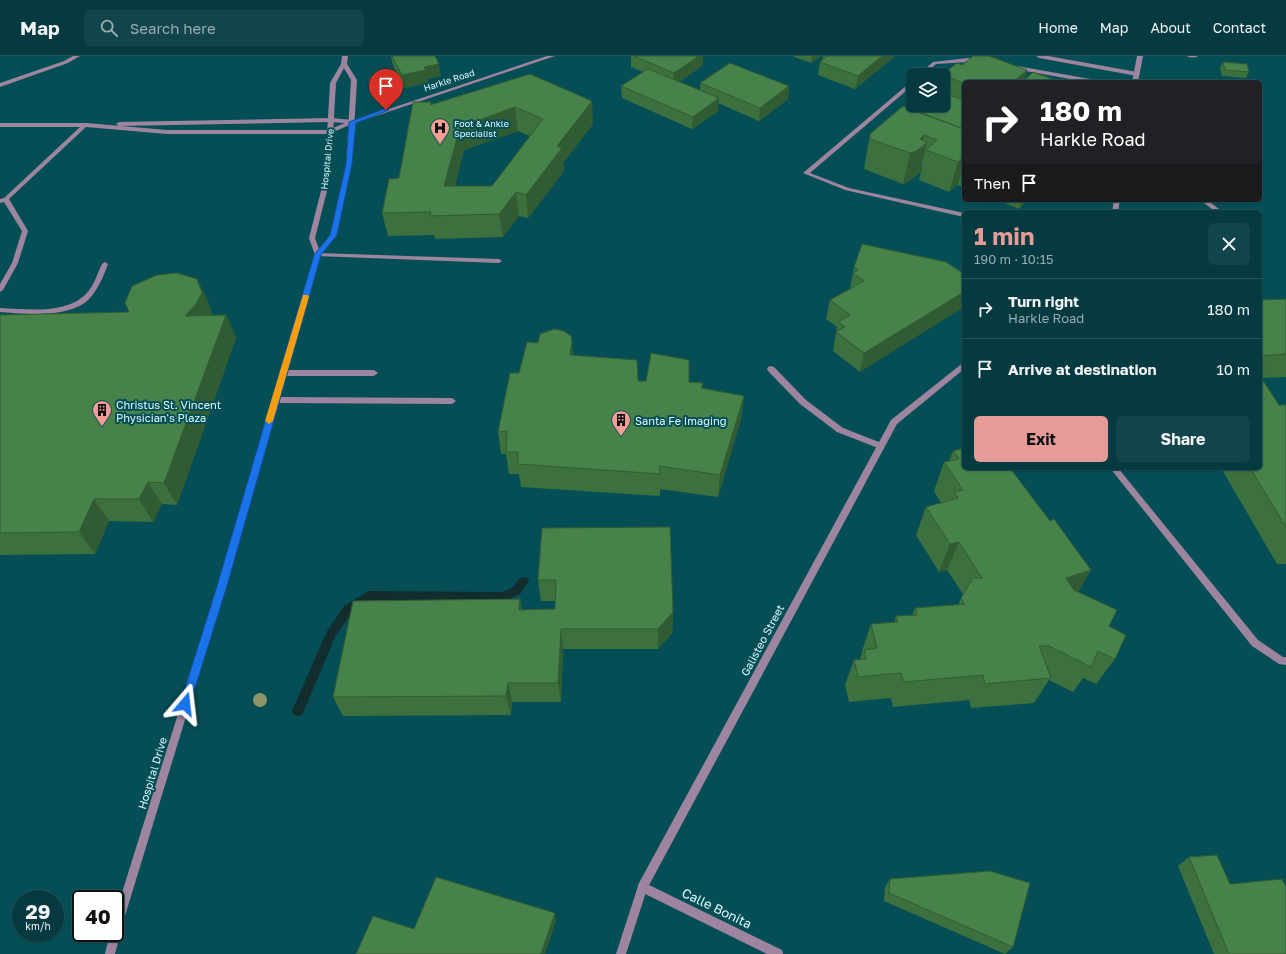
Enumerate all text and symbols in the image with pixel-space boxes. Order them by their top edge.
search box [84,10,364,46]
text: Map [20,16,60,39]
icon: search [98,17,120,39]
text: Search here [130,19,216,37]
text: Home [1038,19,1078,36]
text: Map [1100,19,1128,36]
text: About [1150,19,1191,36]
text: Contact [1213,19,1266,36]
street label: Harkle Road [422,67,476,93]
map controls [906,68,950,112]
button: layers [906,68,950,112]
pin [369,69,403,110]
icon: arrive [375,75,397,97]
text: 180 m [1040,94,1122,127]
icon: right [974,96,1026,148]
hospital icon: Foot & Ankle Specialist [429,117,451,145]
place label: Foot & Ankle Specialist [454,118,509,139]
street label: Hospital Drive [318,128,336,190]
text: Harkle Road [1040,128,1146,150]
icon: arrive [1018,172,1040,194]
text: Then [974,174,1010,192]
text: 1 min [974,221,1034,250]
button: close [1208,223,1250,265]
text: 190 m · 10:15 [974,251,1054,267]
text: Turn right [1008,292,1079,310]
icon: right [974,298,996,320]
text: 180 m [1207,300,1250,318]
text: Harkle Road [1008,310,1084,326]
icon: arrive [974,358,996,380]
text: Arrive at destination [1008,360,1157,378]
text: 10 m [1216,360,1250,378]
place label: Christus St. Vincent Physician's Plaza [116,398,221,424]
building icon: Christus St. Vincent Physician's Plaza [91,399,113,427]
building icon: Santa Fe Imaging [610,409,632,437]
place label: Santa Fe Imaging [635,414,727,427]
button: Exit [974,416,1108,462]
button: Share [1116,416,1250,462]
street label: Galisteo Street [738,602,786,678]
position arrow [164,683,206,725]
street label: Hospital Drive [135,735,169,811]
street label: Calle Bonita [679,884,755,932]
speed limit sign: 40 [72,890,124,942]
text: 29 [26,899,50,923]
text: km/h [25,920,51,932]

